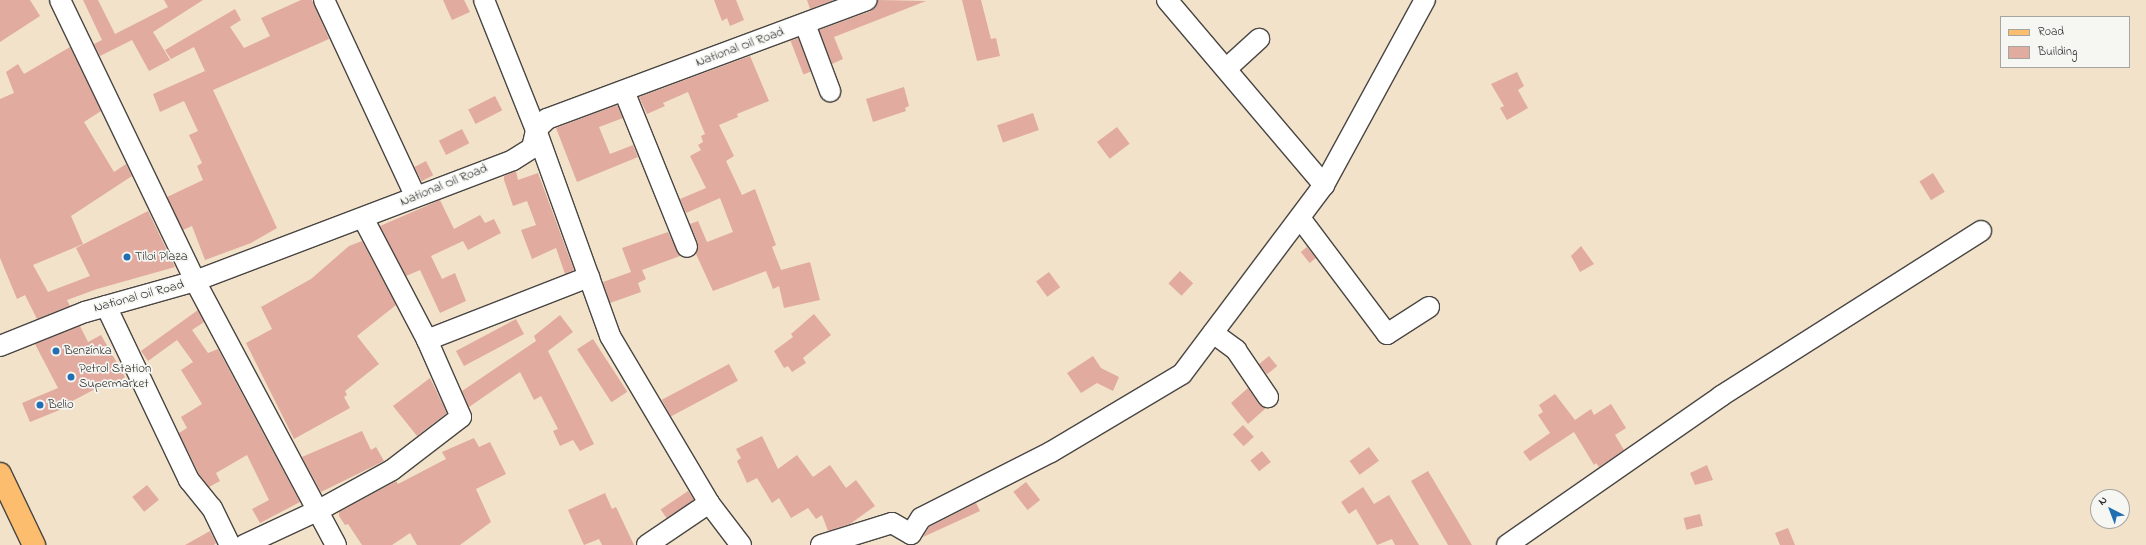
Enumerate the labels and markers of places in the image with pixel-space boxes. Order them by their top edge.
place label: Tiloi Plaza [135,249,188,265]
marker: Tiloi Plaza [122,252,132,262]
place label: Benzínka [64,343,112,359]
marker: Benzínka [51,346,61,356]
place label: Petrol Station Supermarket [79,362,151,393]
marker: Petrol Station Supermarket [66,372,76,382]
place label: Belio [48,397,74,413]
marker: Belio [35,400,45,410]

